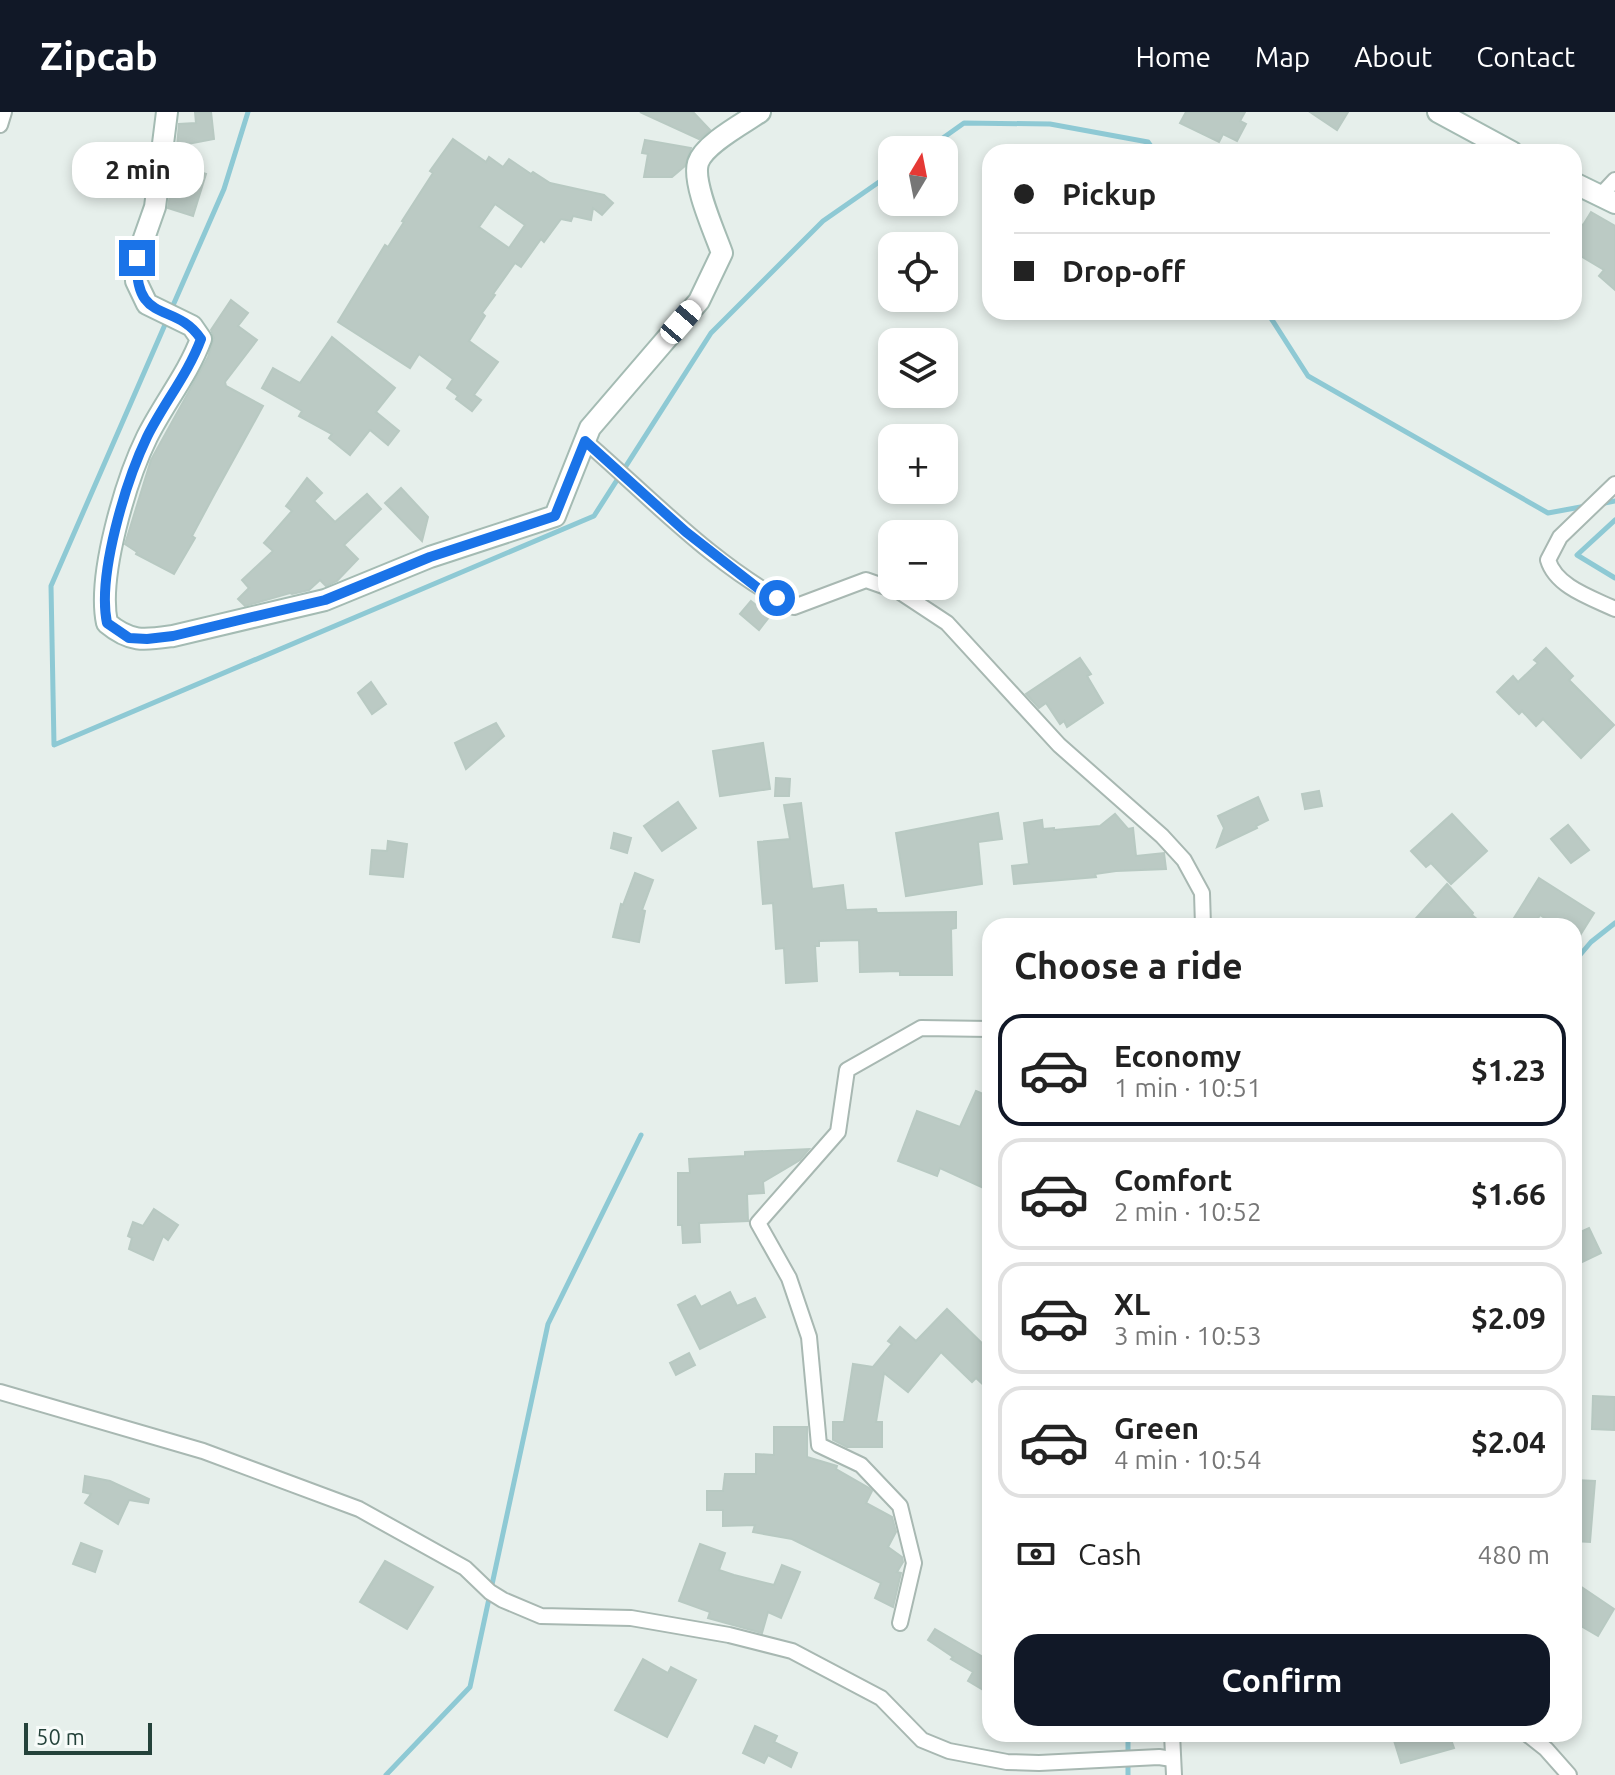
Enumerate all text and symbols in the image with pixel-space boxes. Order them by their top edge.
text: Zipcab [40,35,158,77]
text: Home [1136,41,1211,72]
text: Map [1255,41,1310,72]
text: About [1354,41,1432,72]
text: Contact [1476,41,1575,72]
north arrow [878,136,958,216]
map controls [878,136,958,600]
callout: 2 min [71,142,203,198]
text: 2 min [105,155,171,184]
text: Pickup [1062,177,1156,211]
button: locate [878,232,958,312]
route end [119,240,155,276]
text: Drop-off [1062,254,1185,288]
car [656,296,706,348]
button: layers [878,328,958,408]
button: + [878,424,958,504]
button: − [878,520,958,600]
route start [759,580,795,616]
text: Choose a ride [1014,945,1243,986]
icon: car [1018,1034,1090,1106]
text: Economy [1114,1039,1241,1073]
text: $1.23 [1471,1053,1546,1087]
text: 1 min · 10:51 [1114,1073,1262,1102]
icon: car [1018,1158,1090,1230]
text: Comfort [1114,1163,1232,1197]
text: $1.66 [1471,1177,1546,1211]
text: 2 min · 10:52 [1114,1197,1262,1226]
icon: car [1018,1282,1090,1354]
text: XL [1114,1287,1150,1321]
text: $2.09 [1471,1301,1546,1335]
text: 3 min · 10:53 [1114,1321,1262,1350]
icon: car [1018,1406,1090,1478]
text: Green [1114,1411,1199,1445]
text: $2.04 [1471,1425,1546,1459]
text: 4 min · 10:54 [1114,1445,1262,1474]
icon: cash [1014,1532,1058,1576]
text: Cash [1078,1537,1142,1571]
text: 480 m [1478,1540,1550,1569]
button: Confirm [1014,1634,1550,1726]
scale bar [24,1719,152,1755]
text: 50 m [36,1724,85,1749]

